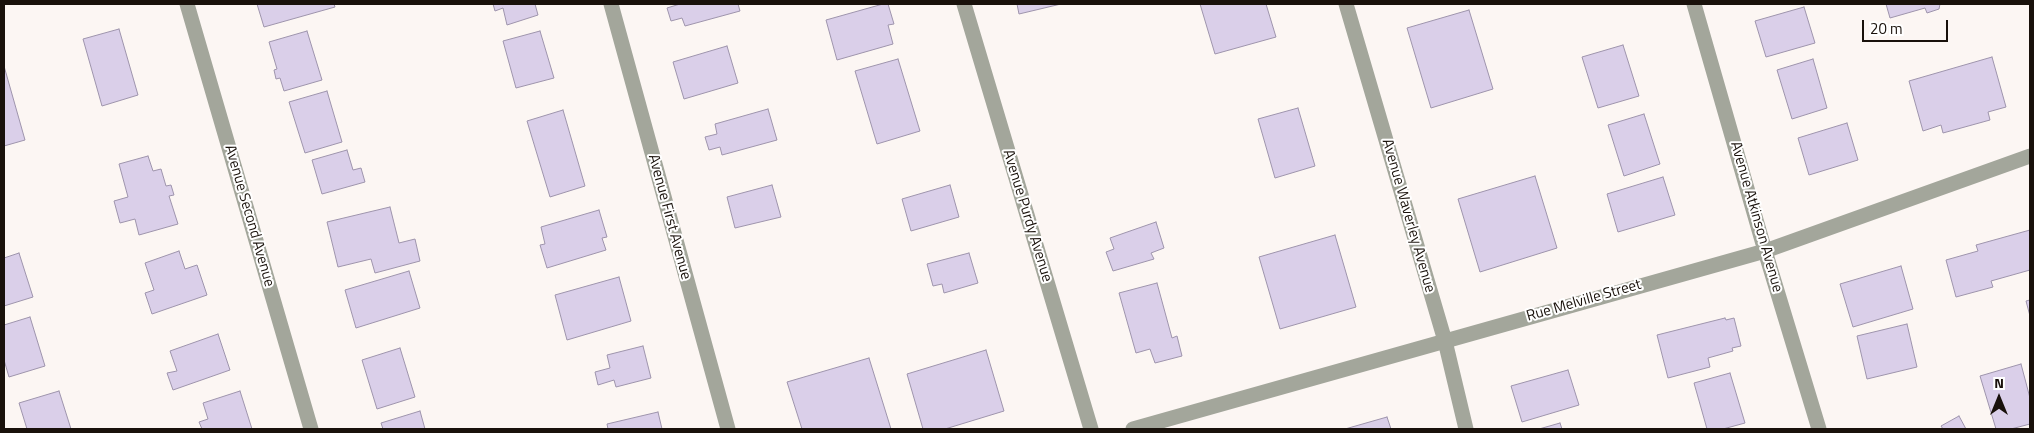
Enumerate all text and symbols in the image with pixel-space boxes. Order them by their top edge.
scale bar [1864,10,1950,42]
text: 20 m [1870,17,1903,40]
street label: Avenue Waverley Avenue [1377,137,1439,295]
street label: Avenue Atkinson Avenue [1726,140,1786,294]
street label: Avenue Second Avenue [220,143,278,289]
street label: Avenue Purdy Avenue [998,148,1056,284]
street label: Avenue First Avenue [644,152,694,282]
street label: Rue Melville Street [1525,276,1643,326]
text: N [1994,372,2004,393]
north arrow [1974,373,2024,423]

